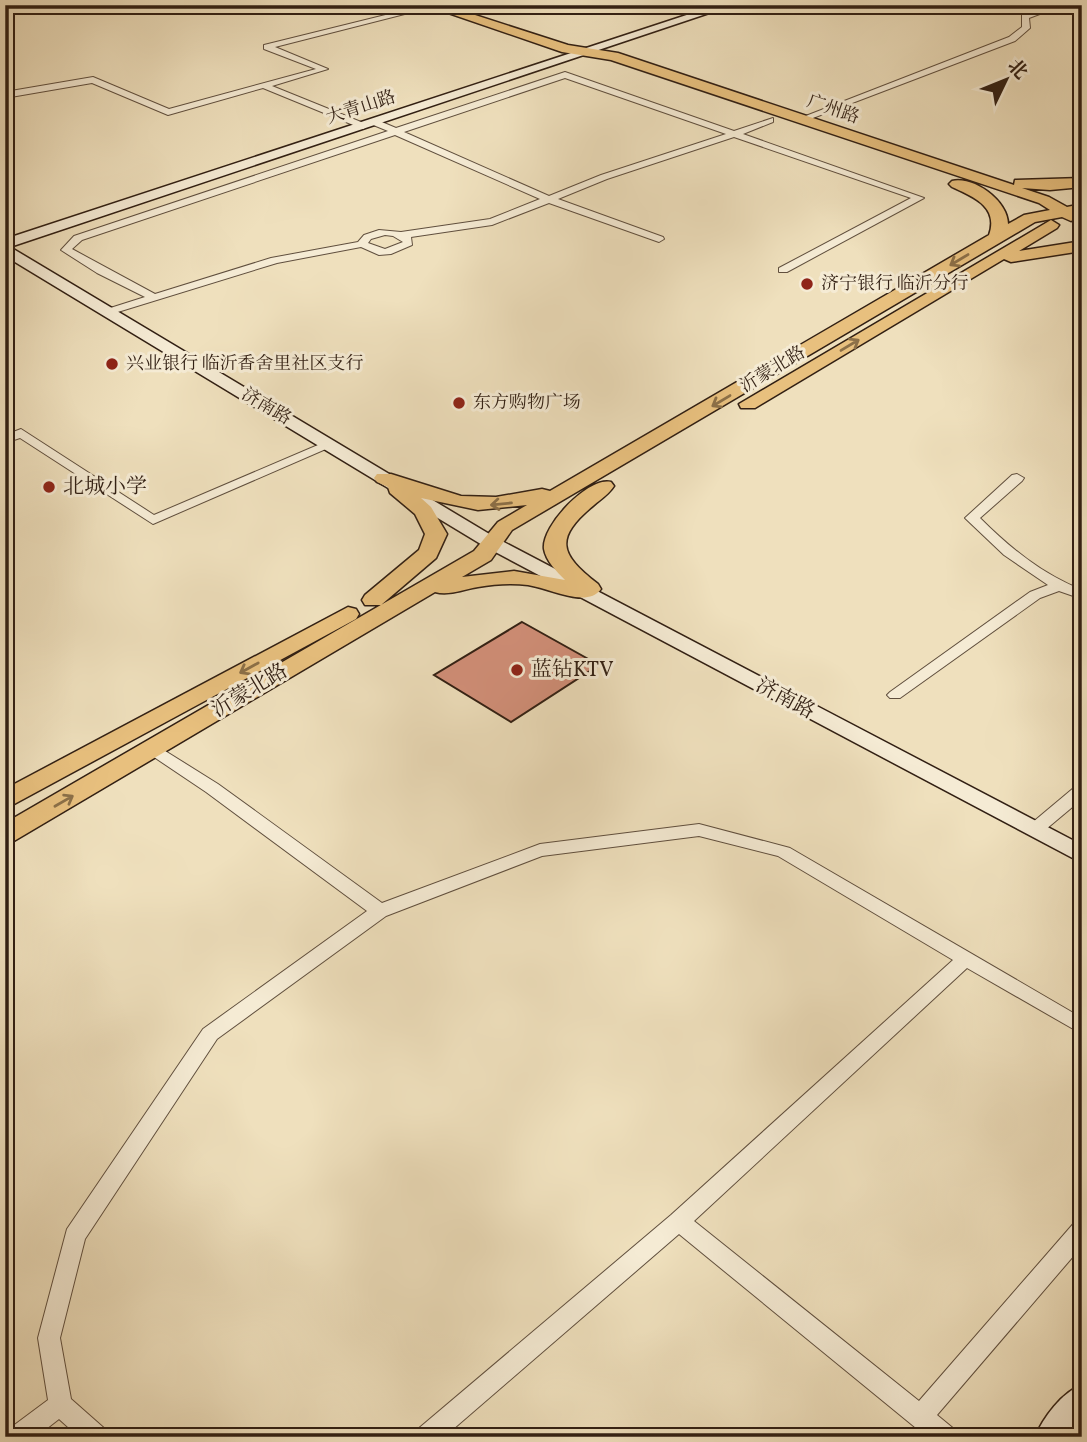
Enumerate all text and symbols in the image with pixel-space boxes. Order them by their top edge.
north arrow [972,46,1042,116]
text: 北 [1001,54,1033,86]
street label: 大青山路 [323,85,399,131]
street label: 广州路 [803,89,863,131]
one-way arrow [949,253,969,267]
place label: 济宁银行 临沂分行 [821,272,969,297]
marker: 济宁银行 临沂分行 [799,276,815,292]
one-way arrow [839,338,859,352]
street label: 沂蒙北路 [736,341,810,399]
place label: 兴业银行 临沂香舍里社区支行 [126,352,364,377]
marker: 兴业银行 临沂香舍里社区支行 [104,356,120,372]
street label: 济南路 [236,382,296,432]
place label: 东方购物广场 [473,391,581,416]
one-way arrow [711,394,731,408]
marker: 东方购物广场 [451,395,467,411]
place label: 北城小学 [63,473,147,502]
marker: 北城小学 [41,479,57,495]
one-way arrow [490,497,513,510]
place label: 蓝钻KTV [531,656,614,685]
street label: 沂蒙北路 [207,657,293,725]
one-way arrow [239,661,259,675]
marker: 蓝钻KTV [509,662,525,678]
street label: 济南路 [750,671,820,727]
one-way arrow [54,794,74,808]

